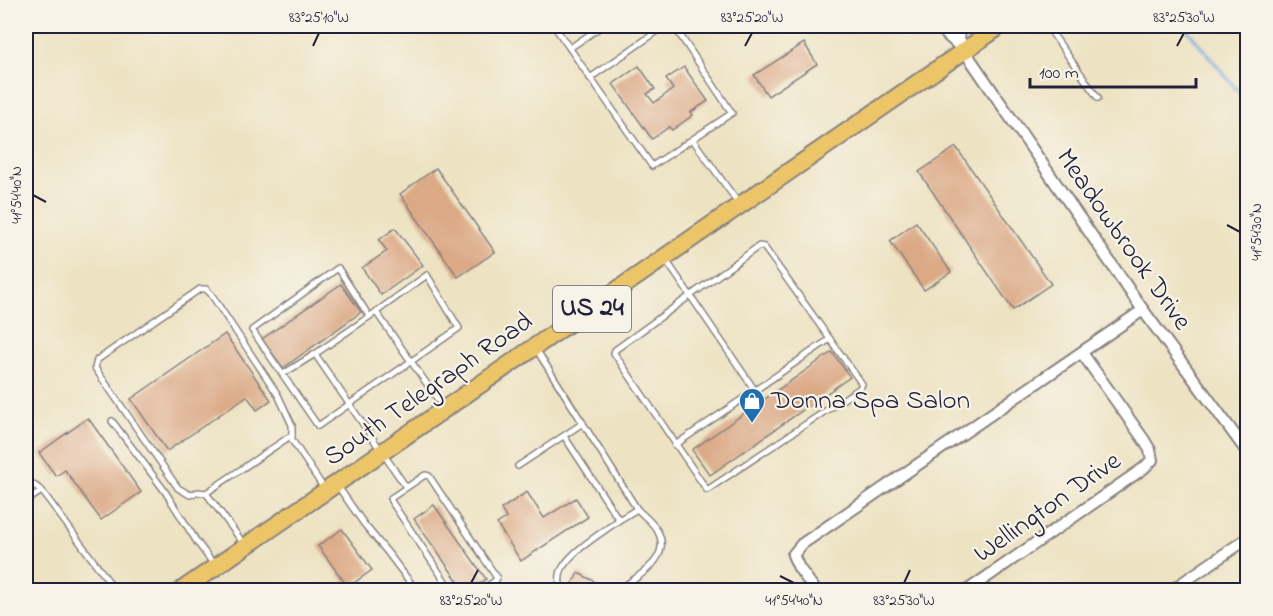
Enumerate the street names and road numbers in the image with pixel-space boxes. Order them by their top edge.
street label: Meadowbrook Drive [1046,141,1201,340]
road number: US 24 [553,286,631,332]
street label: South Telegraph Road [317,303,541,477]
street label: Wellington Drive [966,442,1130,573]

